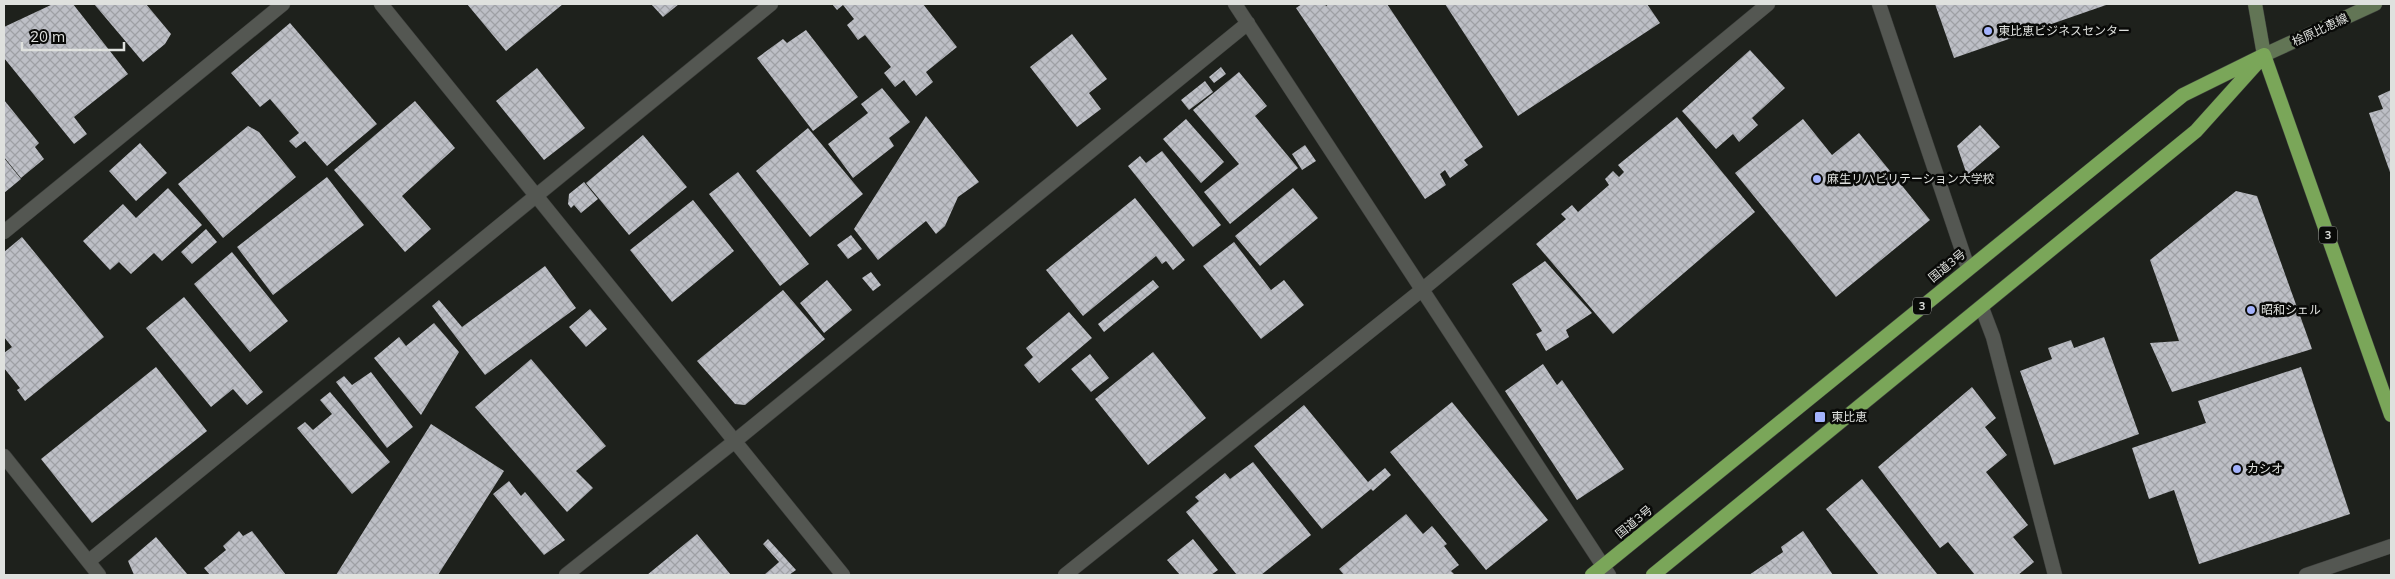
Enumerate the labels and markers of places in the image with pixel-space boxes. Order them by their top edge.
place label: 東比恵ビジネスセンター [1998,23,2130,38]
marker: 東比恵ビジネスセンター [1982,25,1994,37]
place label: 麻生リハビリテーション大学校 [1827,171,1995,186]
marker: 麻生リハビリテーション大学校 [1811,173,1823,185]
place label: 昭和シェル [2261,302,2321,317]
marker: 昭和シェル [2245,304,2257,316]
place label: 東比恵 [1831,409,1867,424]
marker: 東比恵 [1813,410,1827,424]
place label: カシオ [2247,461,2283,476]
marker: カシオ [2231,463,2243,475]

